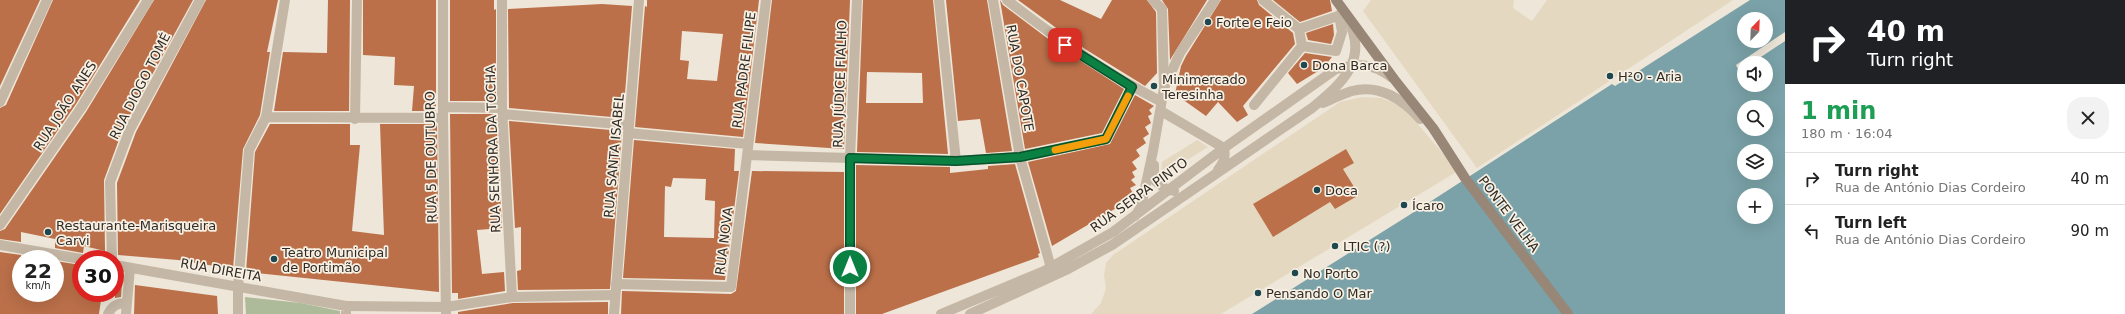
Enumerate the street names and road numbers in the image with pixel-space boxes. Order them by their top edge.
street label: RUA PADRE FILIPE [729,11,759,129]
street label: RUA JÚDICE FIALHO [830,20,850,148]
street label: RUA DO CAPOTE [1003,23,1037,133]
street label: RUA DIOGO TOMÉ [107,30,173,142]
street label: RUA JOÃO ANES [31,59,99,153]
street label: RUA SENHORA DA TOCHA [483,65,503,233]
street label: RUA 5 DE OUTUBRO [422,91,440,223]
street label: RUA SANTA ISABEL [601,93,627,219]
street label: RUA SERPA PINTO [1087,155,1191,235]
street label: PONTE VELHA [1476,173,1542,255]
street label: RUA NOVA [712,206,736,276]
street label: RUA DIREITA [179,255,263,285]

